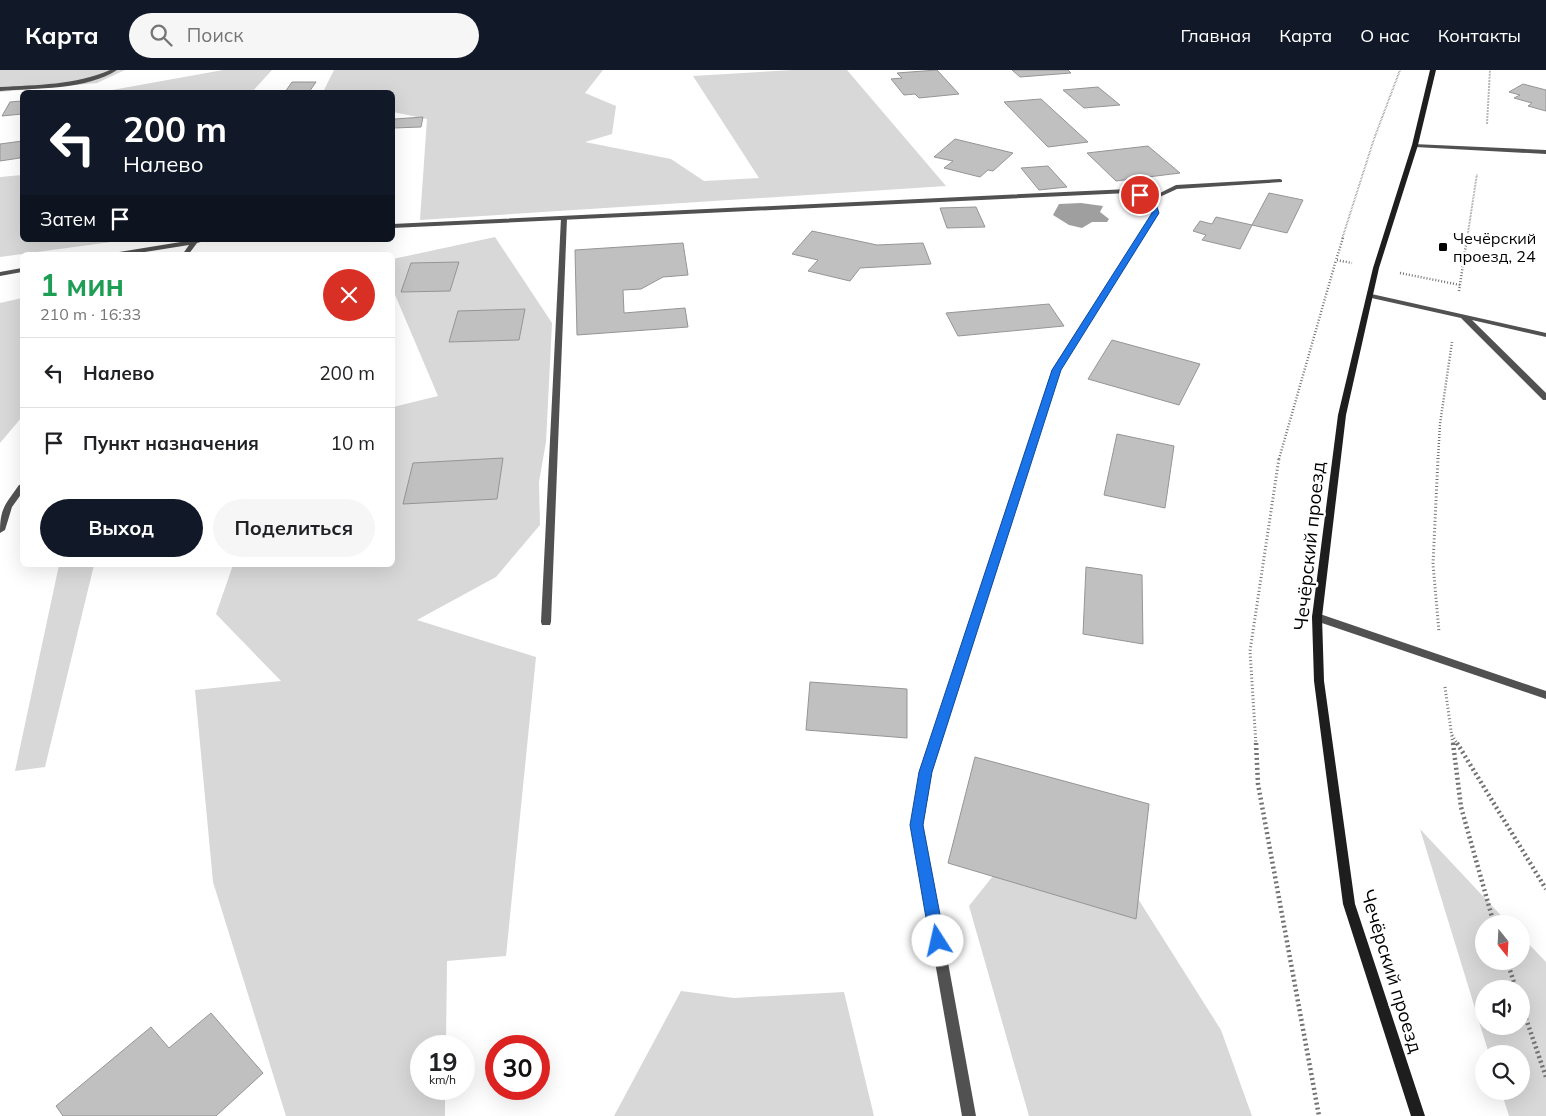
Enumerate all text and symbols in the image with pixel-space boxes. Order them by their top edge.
search box [129,13,479,58]
text: Карта [25,20,99,50]
icon: search [147,21,175,49]
text: Поиск [187,23,244,47]
text: Главная [1181,24,1251,47]
text: Карта [1279,24,1332,47]
text: О нас [1360,24,1410,47]
text: Контакты [1438,24,1521,47]
text: 200 m [123,107,227,151]
icon: left [40,110,105,175]
text: Налево [123,150,203,178]
pin [1119,174,1161,216]
icon: arrive [1126,181,1154,209]
icon: arrive [106,205,134,233]
text: Затем [40,207,96,231]
place label: Чечёрский проезд, 24 [1453,228,1536,266]
marker: Чечёрский проезд, 24 [1437,241,1449,253]
text: 1 мин [40,266,124,304]
button: close [323,269,375,321]
text: 210 m · 16:33 [40,304,141,324]
icon: left [40,359,68,387]
text: Налево [83,361,155,385]
text: 200 m [319,361,375,385]
icon: arrive [40,429,68,457]
text: Пункт назначения [83,431,259,455]
text: 10 m [331,431,375,455]
street label: Чечёрский проезд [1288,460,1330,632]
button: Выход [40,499,203,557]
button: Поделиться [213,499,375,557]
street label: Чечёрский проезд [1356,886,1428,1056]
position arrow [911,914,963,966]
north arrow [1475,915,1530,970]
map controls [1475,915,1530,1100]
button: sound [1475,980,1530,1035]
speed limit sign: 30 [485,1035,550,1100]
button: search [1475,1045,1530,1100]
text: 19 [427,1046,458,1077]
text: km/h [429,1072,456,1087]

